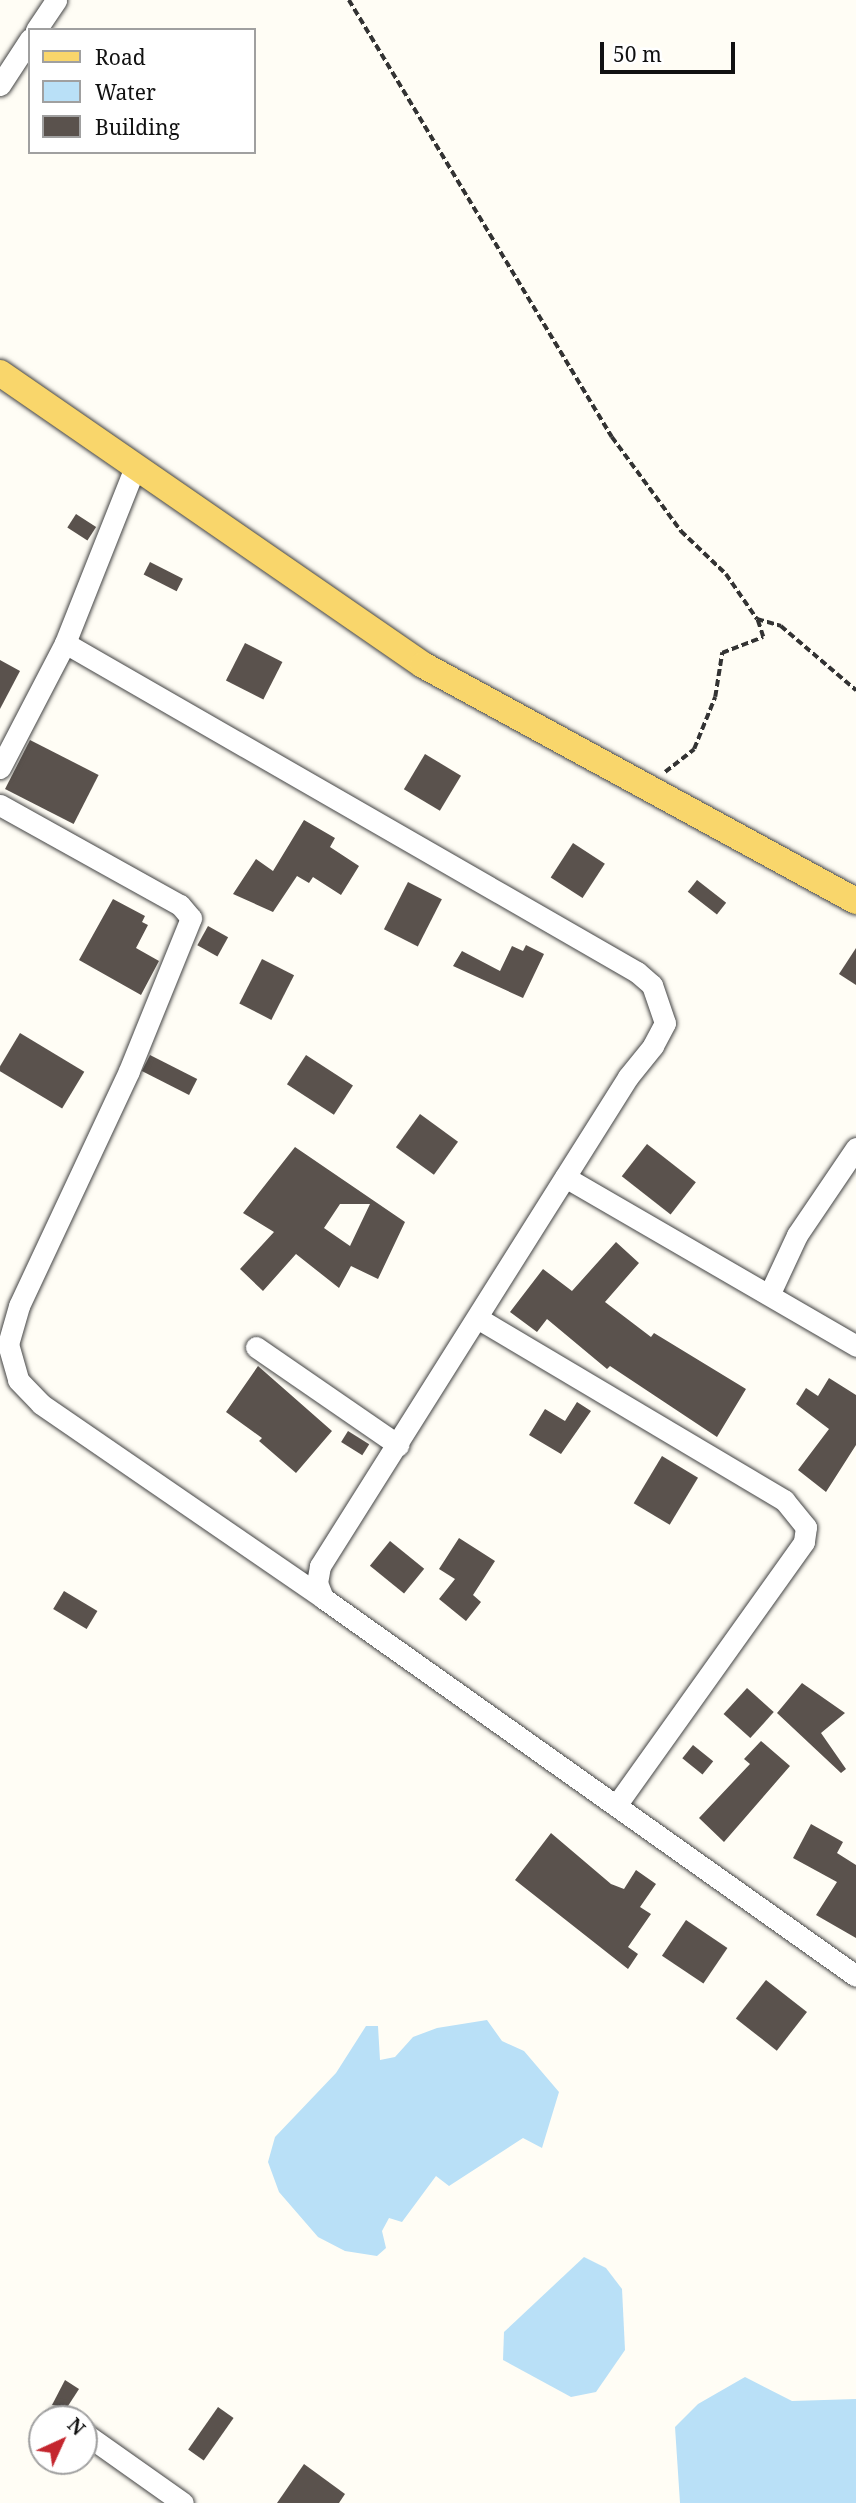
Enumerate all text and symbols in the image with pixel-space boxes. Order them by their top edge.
legend [28,28,256,154]
scale bar [604,28,739,72]
text: 50 m [613,40,662,68]
text: Road [95,43,146,71]
text: Water [95,78,156,106]
text: Building [95,113,180,141]
north arrow [28,2405,98,2475]
text: N [62,2412,91,2441]

